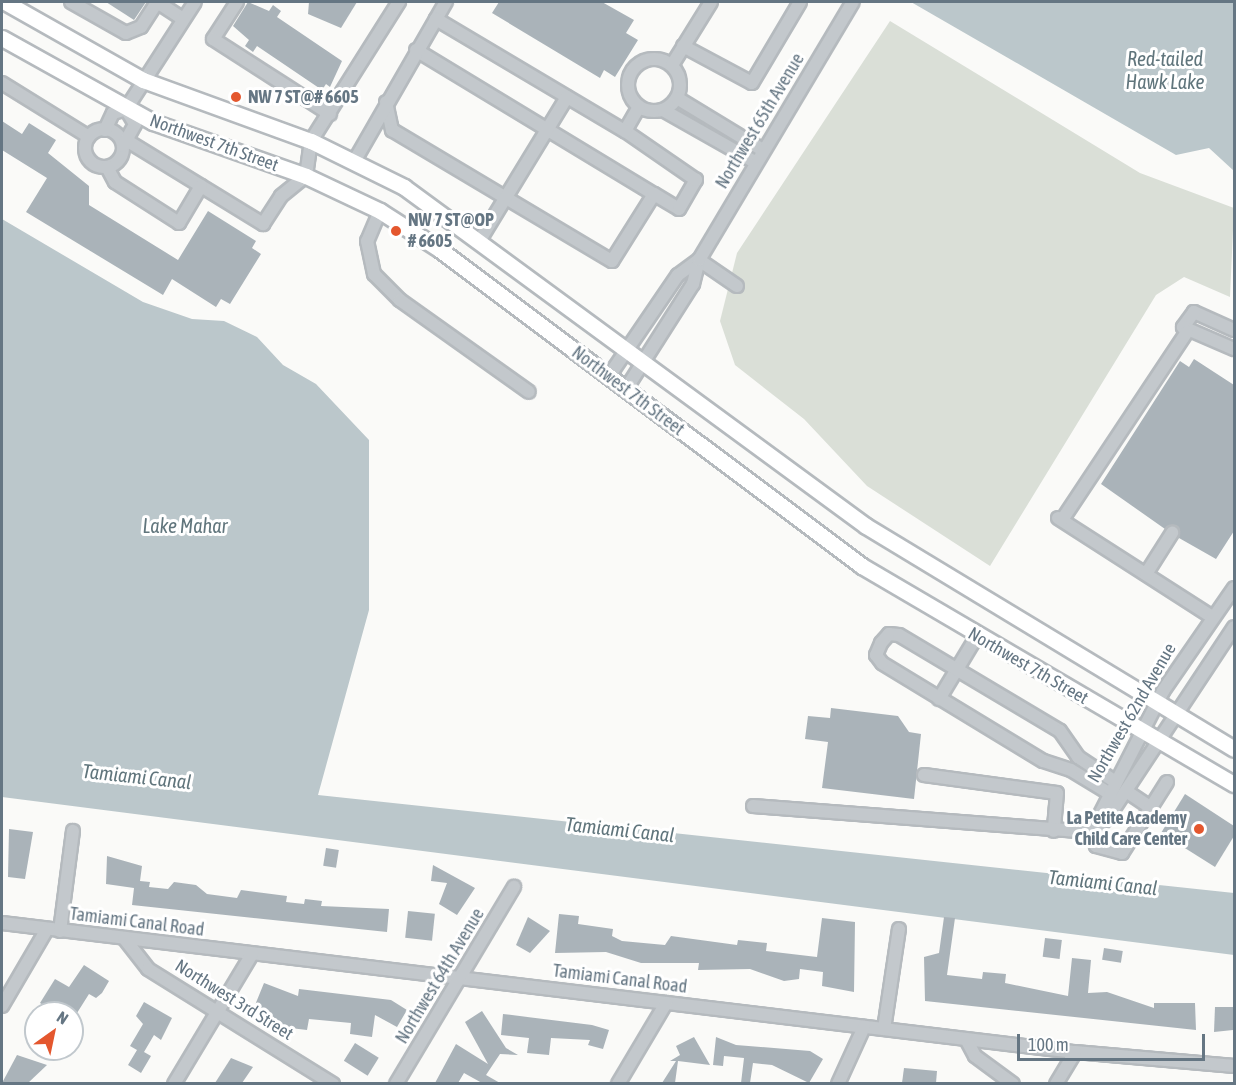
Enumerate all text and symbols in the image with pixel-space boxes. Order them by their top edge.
water label: Red-tailed Hawk Lake [1126,46,1204,93]
street label: Northwest 65th Avenue [711,49,809,193]
place label: NW 7 ST@# 6605 [248,86,359,108]
marker: NW 7 ST@# 6605 [229,90,243,104]
street label: Northwest 7th Street [147,110,281,176]
place label: NW 7 ST@OP # 6605 [408,210,494,252]
marker: NW 7 ST@OP # 6605 [389,224,403,238]
street label: Northwest 7th Street [568,342,688,440]
water label: Lake Mahar [143,513,227,537]
street label: Northwest 7th Street [964,623,1092,709]
street label: Northwest 62nd Avenue [1083,639,1181,787]
water label: Tamiami Canal [81,758,193,794]
place label: La Petite Academy Child Care Center [1066,808,1187,850]
water label: Tamiami Canal [564,811,676,847]
marker: La Petite Academy Child Care Center [1192,822,1206,836]
water label: Tamiami Canal [1047,864,1159,900]
street label: Tamiami Canal Road [69,903,205,941]
street label: Northwest 64th Avenue [391,904,489,1048]
street label: Northwest 3rd Street [171,955,297,1045]
street label: Tamiami Canal Road [552,960,688,998]
north arrow [24,1001,84,1061]
text: N [54,1007,72,1028]
scale bar [1020,1022,1208,1060]
text: 100 m [1028,1034,1069,1055]

